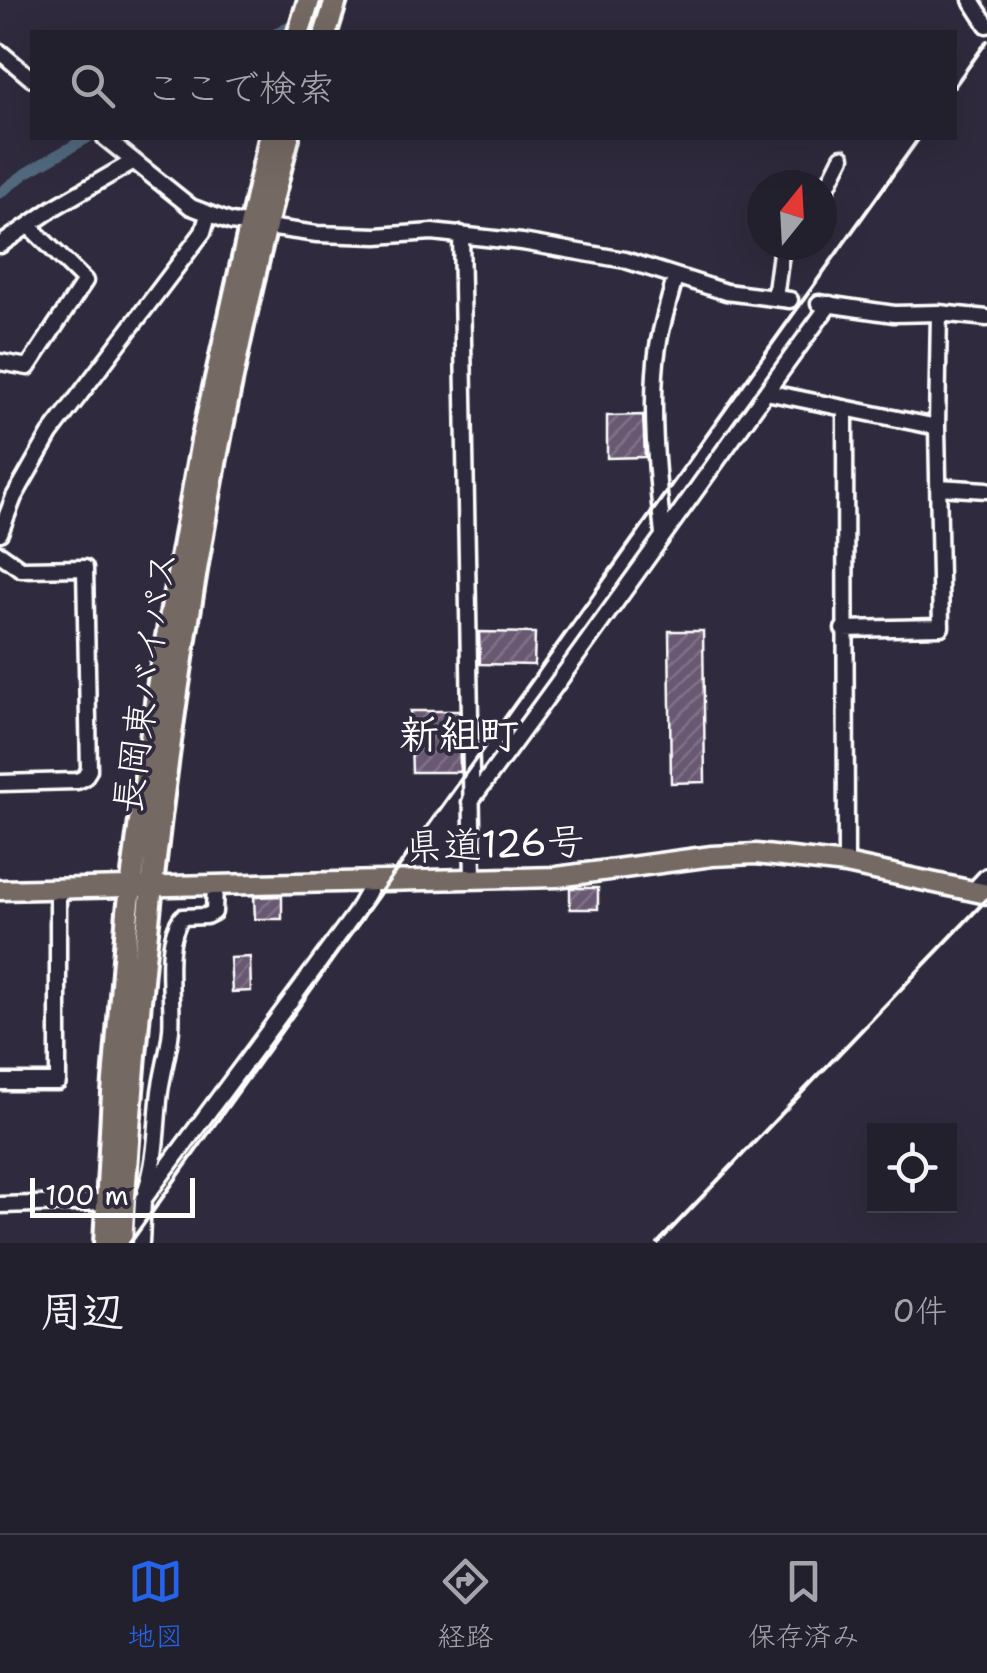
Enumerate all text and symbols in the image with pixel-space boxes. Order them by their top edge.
search box [30,30,957,140]
icon: search [65,58,120,113]
text: ここで検索 [145,62,335,113]
north arrow [747,170,837,260]
street label: 長岡東バイパス [101,547,188,817]
district label: 新組町 [399,707,519,761]
street label: 県道126号 [404,815,586,872]
map controls [867,1123,957,1213]
button: locate [867,1123,957,1213]
scale bar [30,1173,195,1218]
text: 100 m [45,1176,129,1214]
text: 周辺 [40,1283,124,1339]
text: 0件 [893,1289,947,1332]
tab: 地図 [127,1554,183,1655]
tab: 経路 [437,1554,494,1655]
tab: 保存済み [748,1554,860,1655]

